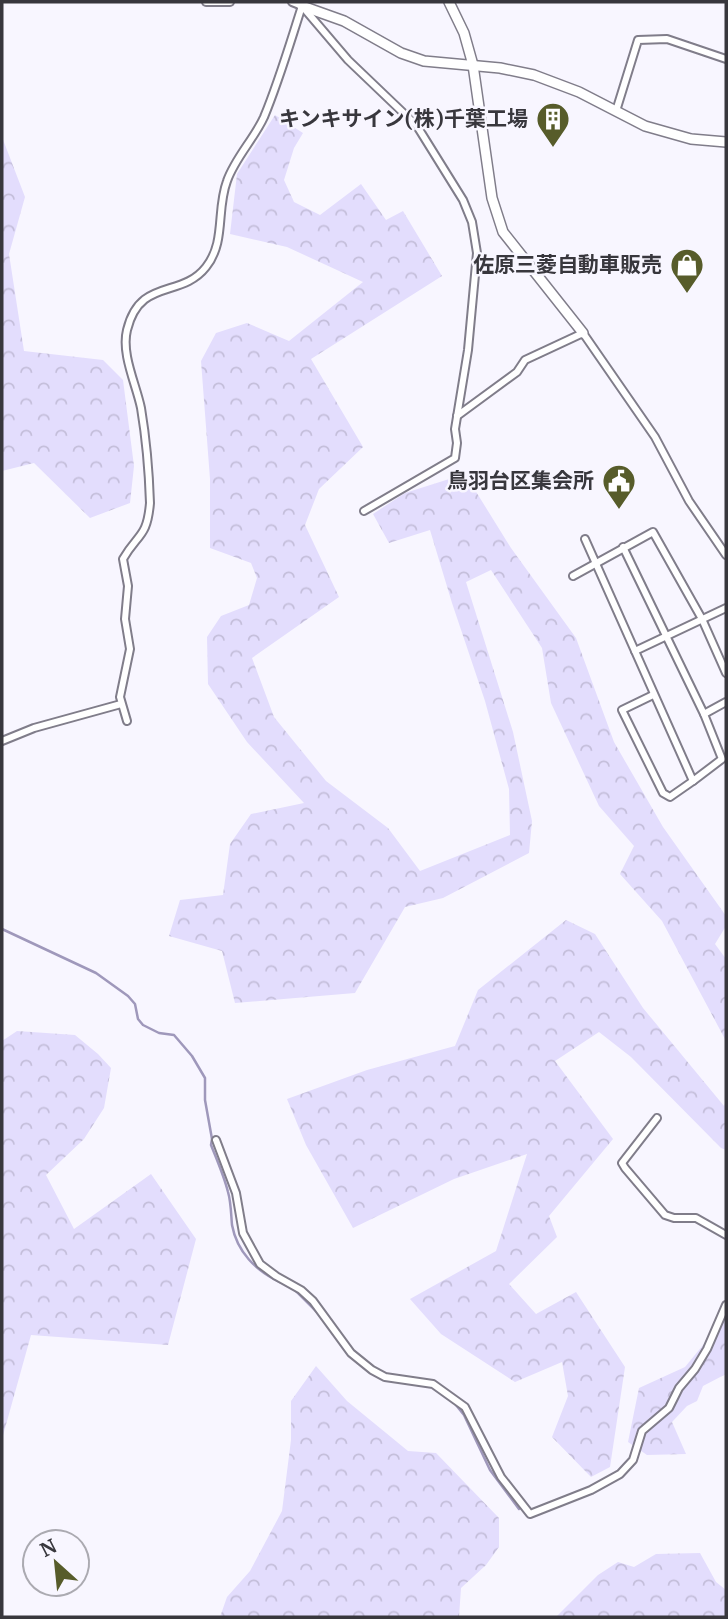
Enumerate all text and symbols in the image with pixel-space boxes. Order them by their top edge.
building icon: キンキサイン(株)千葉工場 [534,100,572,149]
place label: キンキサイン(株)千葉工場 [279,105,528,132]
shop icon: 佐原三菱自動車販売 [668,246,706,295]
place label: 佐原三菱自動車販売 [473,251,662,278]
public building icon: 鳥羽台区集会所 [600,462,638,511]
place label: 鳥羽台区集会所 [447,467,594,494]
north arrow [21,1528,91,1598]
text: N [36,1534,60,1562]

